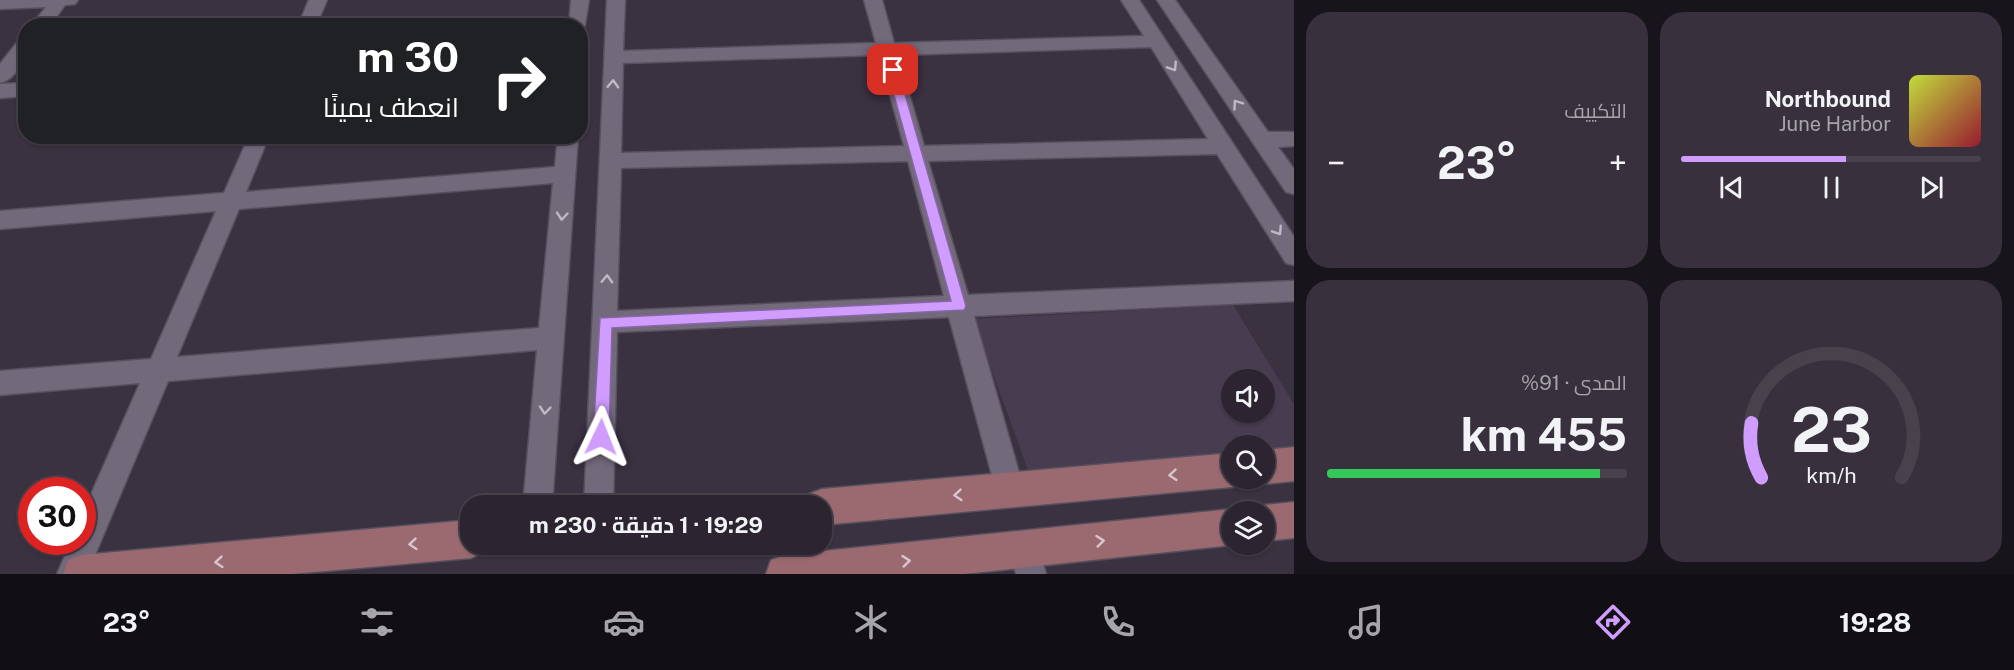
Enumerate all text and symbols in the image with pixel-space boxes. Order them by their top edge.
text: 30 m [357,32,459,81]
icon: right [480,42,558,120]
pin [867,44,918,95]
icon: arrive [876,53,909,86]
one-way arrow [1165,61,1177,71]
one-way arrow [607,80,620,89]
text: Northbound [1765,86,1891,112]
text: انعطف يمينًا [323,91,459,123]
one-way arrow [1233,99,1244,110]
text: التكييف [1564,99,1627,123]
text: June Harbor [1779,112,1891,136]
text: 23° [1437,136,1517,189]
text: − [1327,144,1345,182]
text: + [1609,144,1627,182]
icon: previous [1715,171,1748,204]
icon: pause [1815,171,1848,204]
icon: next [1915,171,1948,204]
one-way arrow [555,211,568,220]
one-way arrow [1271,224,1282,235]
one-way arrow [600,275,613,284]
map controls [1221,369,1275,555]
button: sound [1221,369,1275,423]
text: المدى · 91% [1521,371,1627,395]
text: 23 [1790,393,1872,466]
position arrow [569,405,633,469]
one-way arrow [539,406,552,415]
text: 455 km [1461,408,1627,461]
button: search [1221,435,1275,489]
text: km/h [1806,463,1856,488]
one-way arrow [1169,468,1178,481]
speed limit sign: 30 [18,477,96,555]
one-way arrow [954,488,963,501]
button: layers [1221,501,1275,555]
text: 19:29 · 1 دقيقة · 230 m [529,512,763,538]
one-way arrow [1096,535,1105,548]
one-way arrow [408,537,417,550]
one-way arrow [214,555,223,568]
one-way arrow [902,556,911,568]
icon: filters [356,601,398,643]
icon: car [603,601,645,643]
icon: climate [850,601,892,643]
icon: phone [1097,601,1139,643]
icon: music [1345,601,1387,643]
icon: directions [1592,601,1634,643]
text: 23° [103,606,151,638]
text: 19:28 [1839,606,1911,638]

